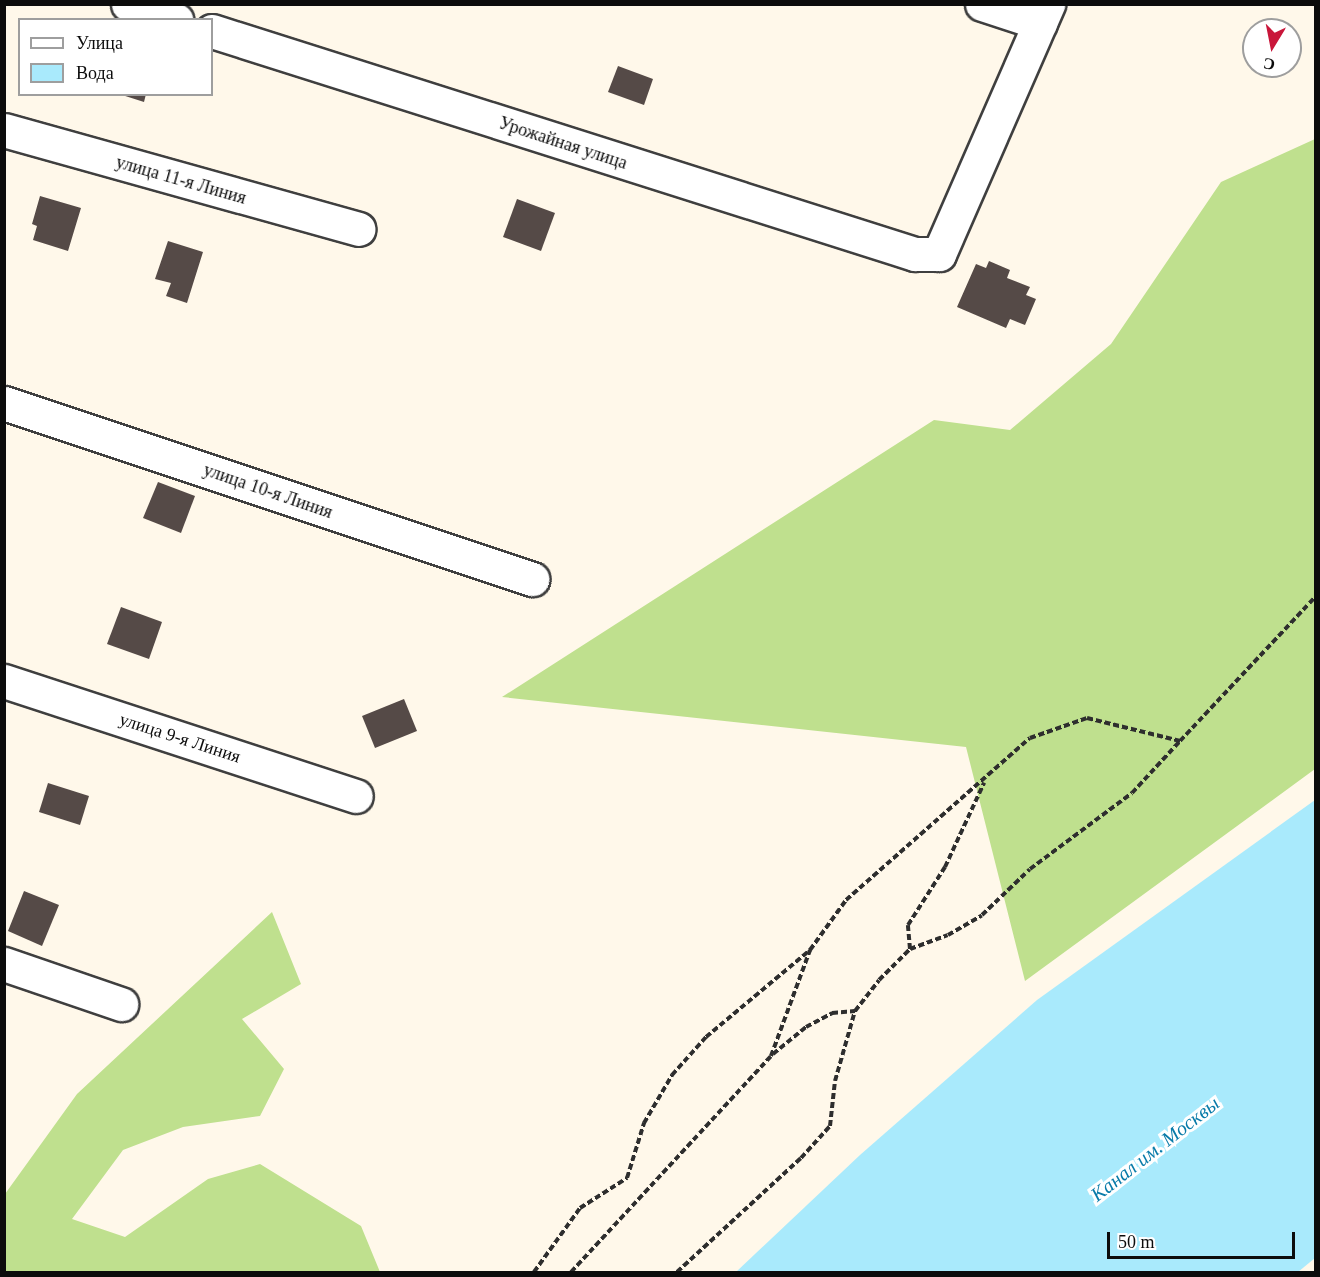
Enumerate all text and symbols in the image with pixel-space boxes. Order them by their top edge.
legend [18,18,213,96]
north arrow [1242,18,1302,78]
text: Улица [76,33,123,53]
text: С [1262,55,1276,74]
text: Вода [76,63,114,83]
street label: Урожайная улица [496,112,630,174]
street label: улица 11-я Линия [113,151,249,209]
street label: улица 10-я Линия [201,459,335,523]
street label: улица 9-я Линия [117,708,243,768]
water label: Канал им. Москвы [1086,1091,1224,1207]
scale bar [1110,1220,1298,1258]
text: 50 m [1118,1232,1155,1252]

